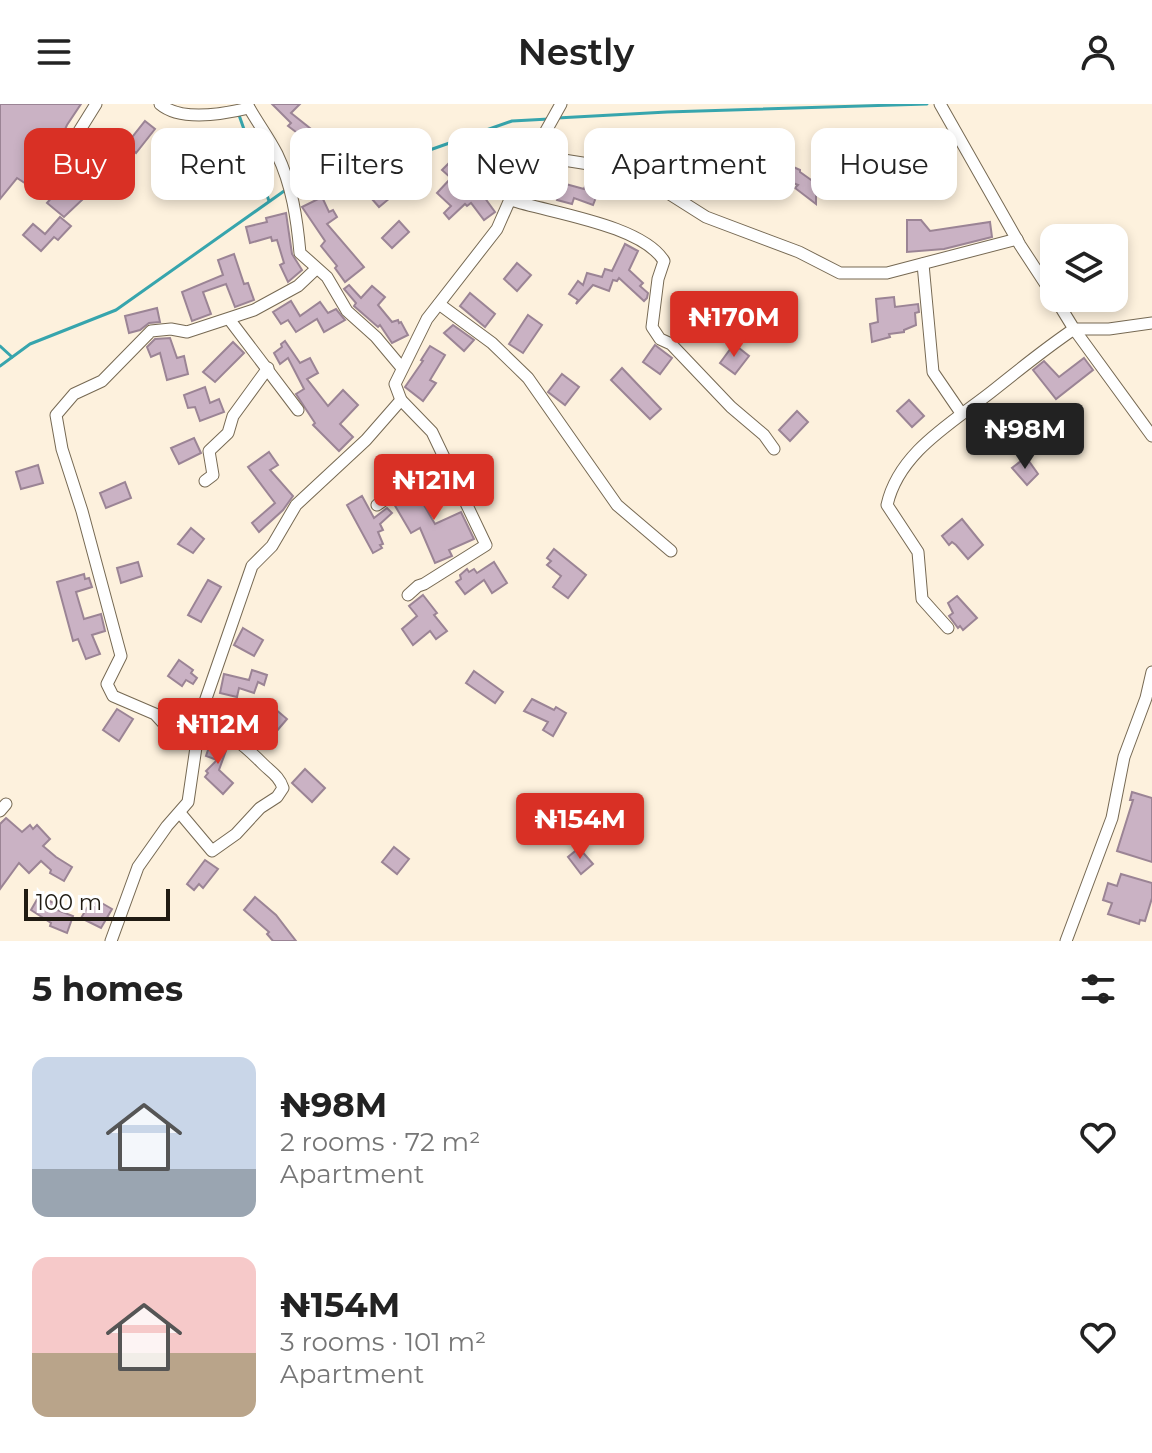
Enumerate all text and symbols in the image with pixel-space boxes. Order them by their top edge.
icon: menu [32,30,76,74]
text: Nestly [518,30,634,74]
icon: person [1076,30,1120,74]
chip: Buy [24,128,135,200]
chip: Rent [151,128,274,200]
chip: Filters [290,128,432,200]
chip: New [448,128,568,200]
chip: Apartment [584,128,795,200]
chip: House [811,128,957,200]
map controls [1040,224,1128,312]
button: layers [1040,224,1128,312]
pin: ₦170M [678,291,790,359]
text: ₦170M [688,301,780,333]
pin: ₦98M [978,403,1072,471]
text: ₦98M [984,413,1066,445]
pin: ₦121M [378,454,490,522]
text: ₦121M [392,464,476,496]
pin: ₦112M [162,698,274,766]
text: ₦112M [176,708,260,740]
pin: ₦154M [524,793,636,861]
text: ₦154M [534,803,626,835]
scale bar [24,885,170,921]
text: 100 m [36,889,102,916]
icon: filters [1076,967,1120,1011]
text: 5 homes [32,968,183,1010]
text: ₦98M [280,1084,387,1126]
icon: home [96,1089,192,1185]
icon: heart [1076,1115,1120,1159]
text: 2 rooms · 72 m² [280,1126,480,1158]
text: Apartment [280,1158,424,1190]
text: ₦154M [280,1284,400,1326]
icon: home [96,1289,192,1385]
icon: heart [1076,1315,1120,1359]
text: 3 rooms · 101 m² [280,1326,486,1358]
text: Apartment [280,1358,424,1390]

